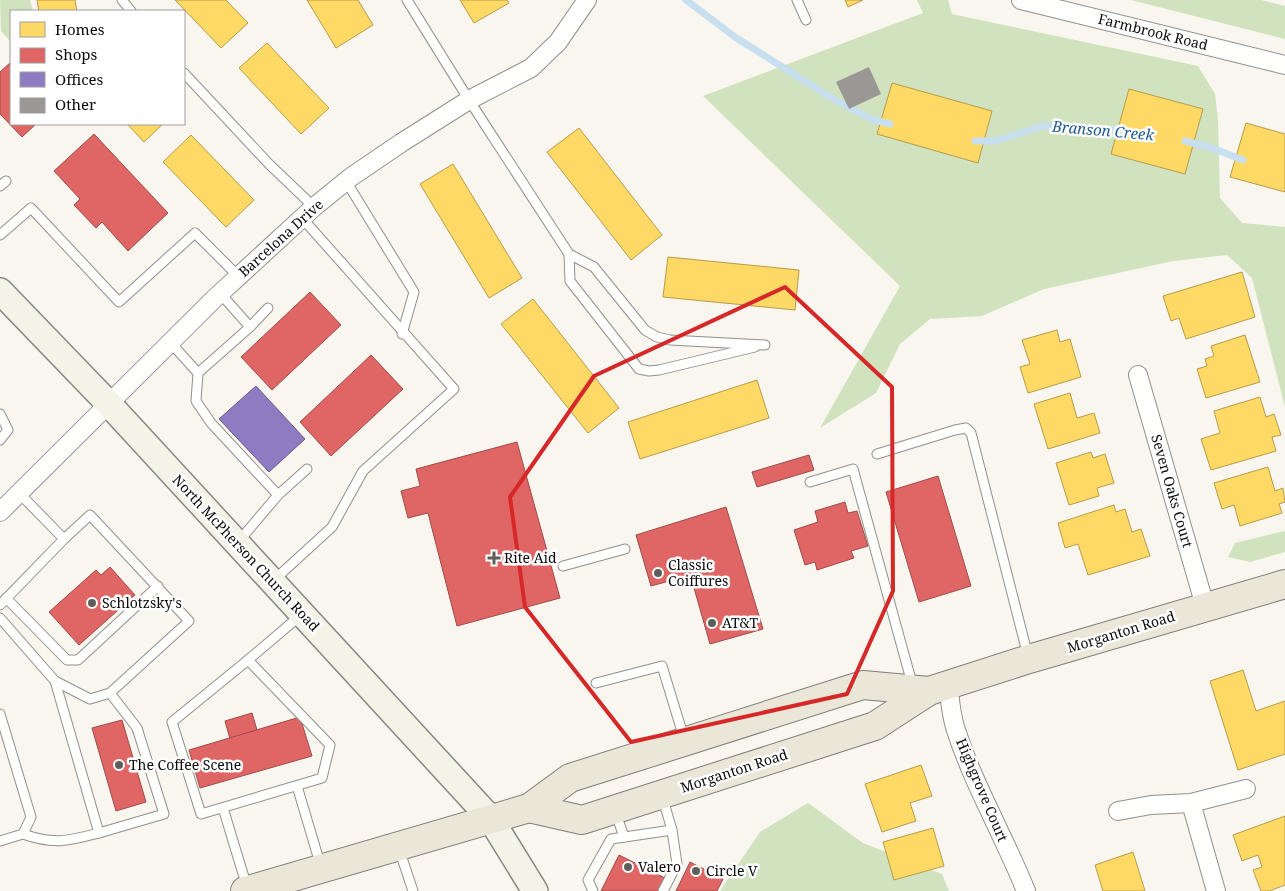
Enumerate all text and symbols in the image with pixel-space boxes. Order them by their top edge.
street label: Farmbrook Road [1096,9,1210,54]
legend [10,10,185,125]
text: Homes [55,19,105,39]
text: Shops [55,44,98,64]
text: Offices [55,69,104,89]
text: Other [55,94,96,114]
water label: Branson Creek [1050,116,1155,144]
street label: Barcelona Drive [234,194,327,281]
street label: Seven Oaks Court [1147,432,1198,550]
street label: North McPherson Church Road [169,470,324,635]
place label: Rite Aid [504,548,557,567]
marker: Rite Aid [488,552,500,564]
place label: Classic Coiffures [668,555,728,590]
marker: Classic Coiffures [652,567,664,579]
place label: Schlotzsky's [102,593,182,612]
marker: Schlotzsky's [86,597,98,609]
street label: Morganton Road [1065,606,1177,657]
place label: AT&T [722,613,758,632]
marker: AT&T [706,617,718,629]
street label: Highgrove Court [952,735,1013,844]
street label: Morganton Road [678,744,790,797]
place label: The Coffee Scene [129,755,241,774]
marker: The Coffee Scene [113,759,125,771]
place label: Valero [638,857,681,876]
marker: Valero [622,861,634,873]
place label: Circle V [706,861,758,880]
marker: Circle V [690,865,702,877]

